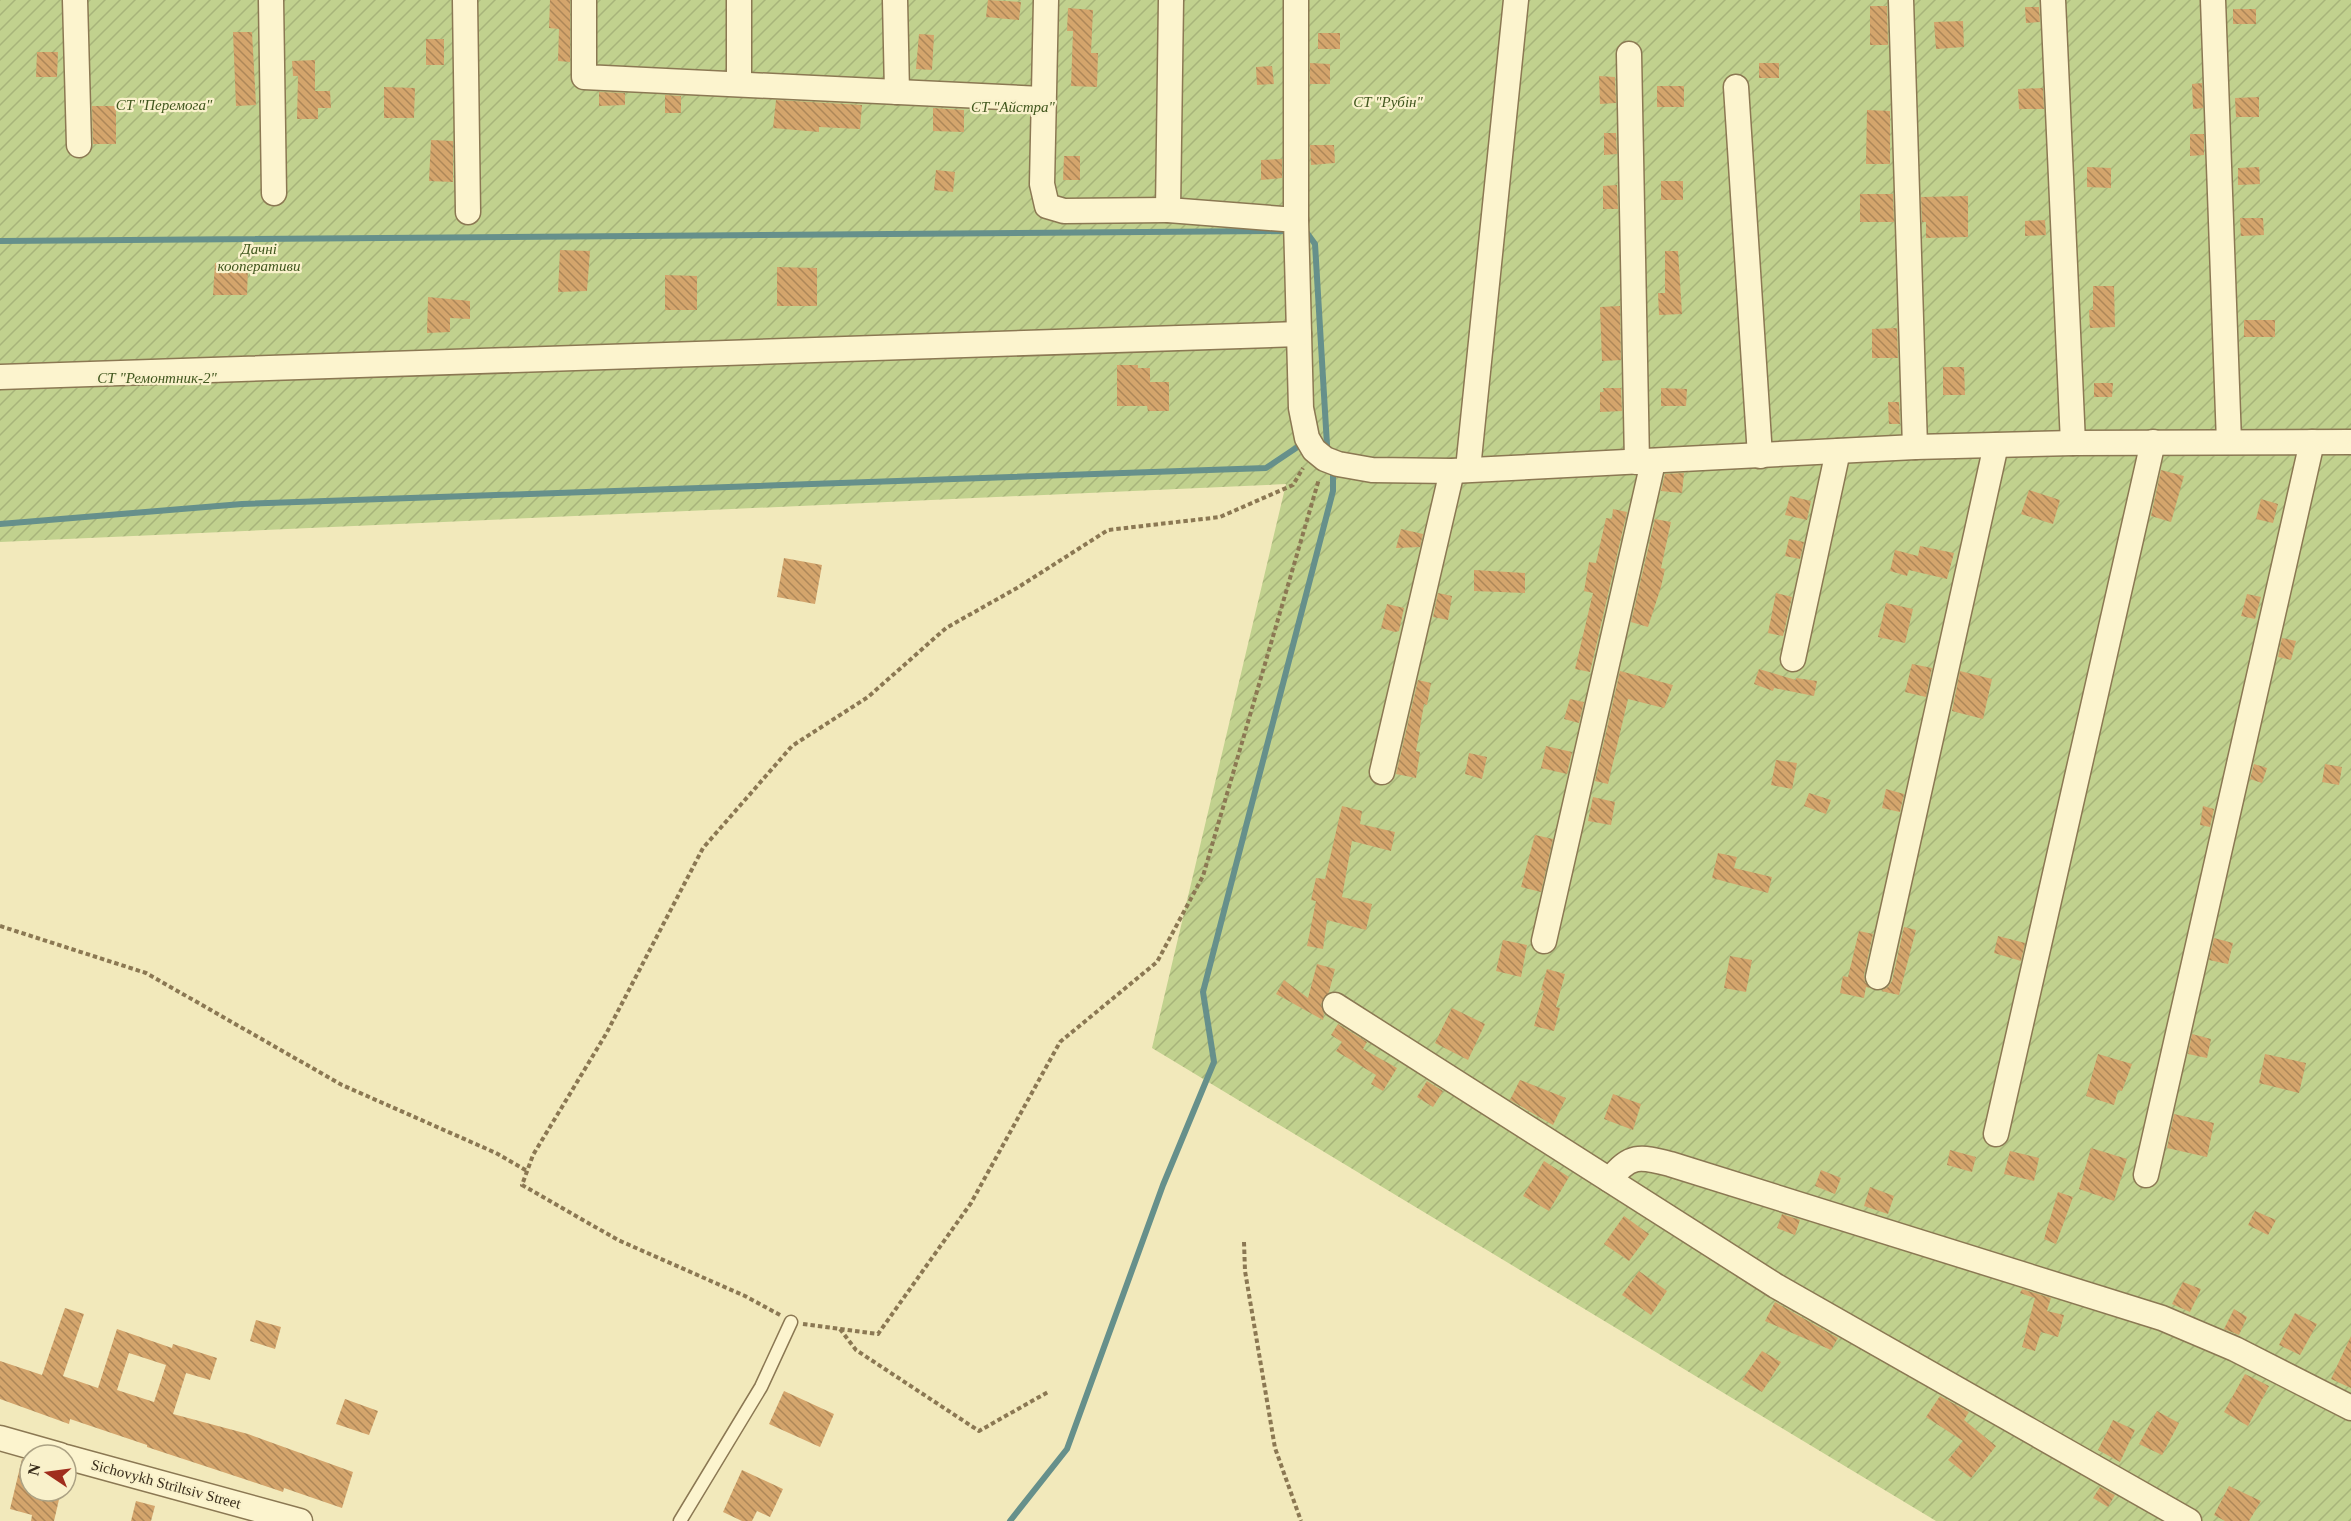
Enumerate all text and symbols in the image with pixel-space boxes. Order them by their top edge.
park label: СТ "Рубін" [1353,94,1424,110]
park label: СТ "Перемога" [116,97,213,113]
park label: СТ "Айстра" [971,99,1056,115]
park label: Дачні кооперативи [218,241,300,274]
park label: СТ "Ремонтник-2" [97,370,217,386]
north arrow [18,1443,78,1503]
street label: Sichovykh Striltsiv Street [89,1456,243,1512]
text: N [24,1462,44,1477]

